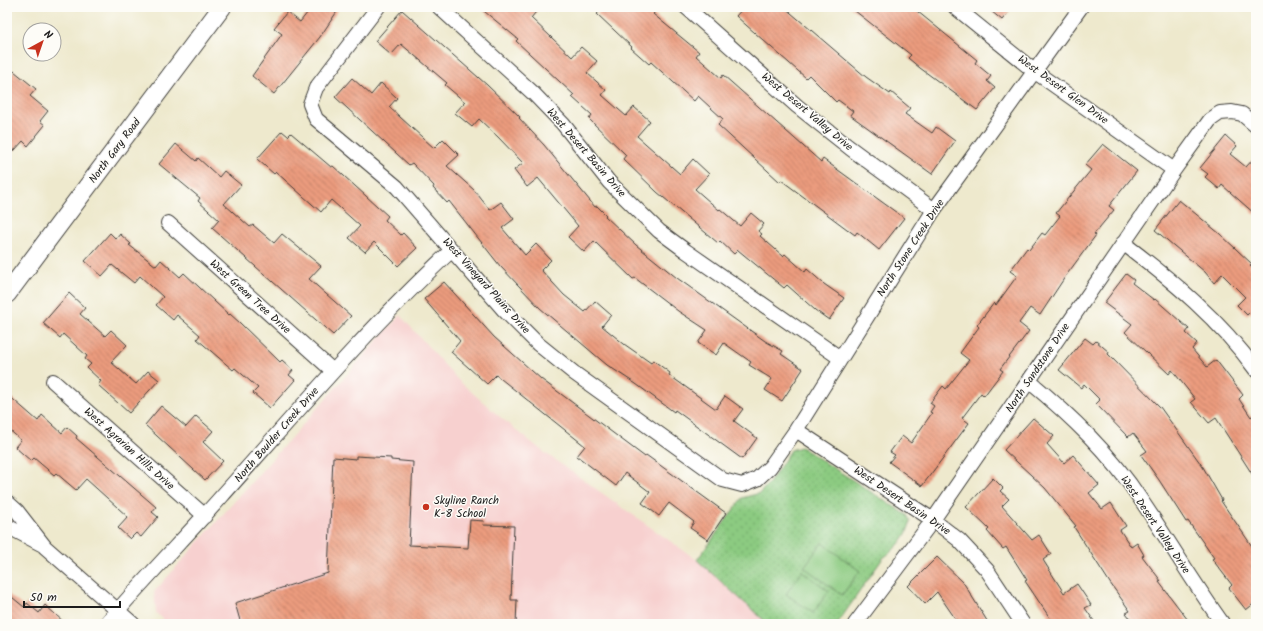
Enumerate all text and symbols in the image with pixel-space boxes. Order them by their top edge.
north arrow [22,22,62,62]
text: N [39,26,56,44]
street label: West Desert Glen Drive [1014,51,1112,129]
street label: West Desert Valley Drive [757,68,857,156]
street label: West Desert Basin Drive [542,104,630,202]
street label: North Gary Road [84,114,146,187]
street label: North Stone Creek Drive [873,195,950,301]
street label: West Vineyard Plains Drive [438,234,534,338]
street label: West Green Tree Drive [205,255,295,339]
street label: North Sandstone Drive [1001,319,1075,417]
street label: North Boulder Creek Drive [230,383,324,487]
street label: West Agrarian Hills Drive [80,403,178,495]
street label: West Desert Basin Drive [850,462,954,540]
street label: West Desert Valley Drive [1115,472,1195,578]
place label: Skyline Ranch K-8 School [434,492,499,523]
marker: Skyline Ranch K-8 School [421,502,431,512]
scale bar [24,583,120,609]
text: 50 m [30,588,57,607]

